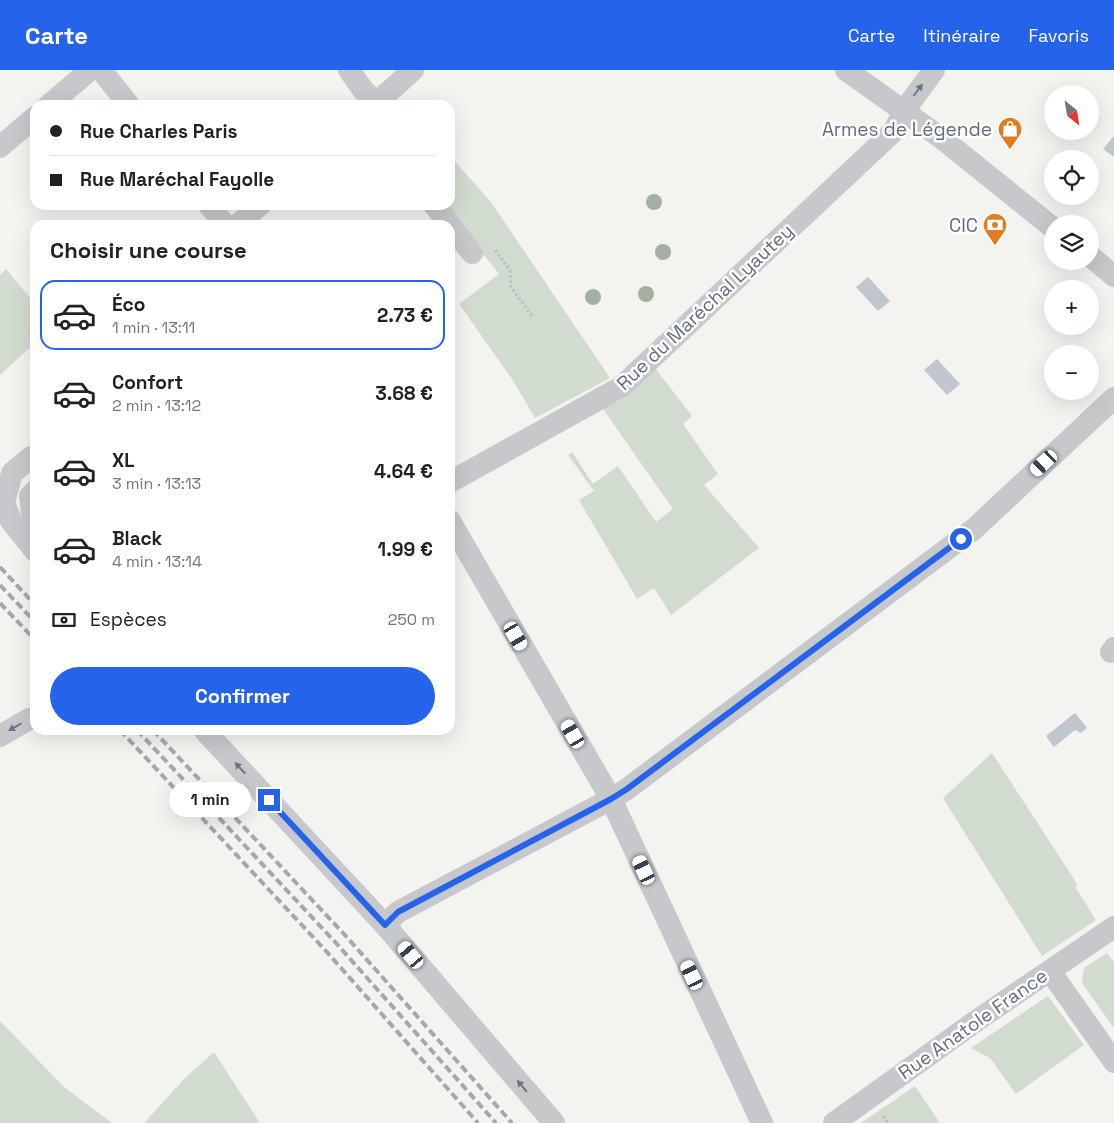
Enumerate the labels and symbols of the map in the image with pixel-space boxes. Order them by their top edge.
one-way arrow [913,83,923,97]
north arrow [1044,85,1099,140]
shop icon: Armes de Légende [997,116,1023,150]
place label: Armes de Légende [822,117,992,142]
bank icon: CIC [982,212,1008,246]
place label: CIC [949,213,978,238]
street label: Rue du Maréchal Lyautey [611,218,799,396]
car [1027,447,1060,479]
route start [950,528,972,550]
car [502,619,529,653]
car [559,717,586,751]
one-way arrow [8,723,21,732]
one-way arrow [234,763,246,775]
callout: 1 min [169,782,252,818]
route end [258,789,280,811]
car [630,853,657,887]
car [395,939,426,971]
car [678,958,705,992]
street label: Rue Anatole France [893,963,1053,1085]
one-way arrow [517,1080,528,1092]

